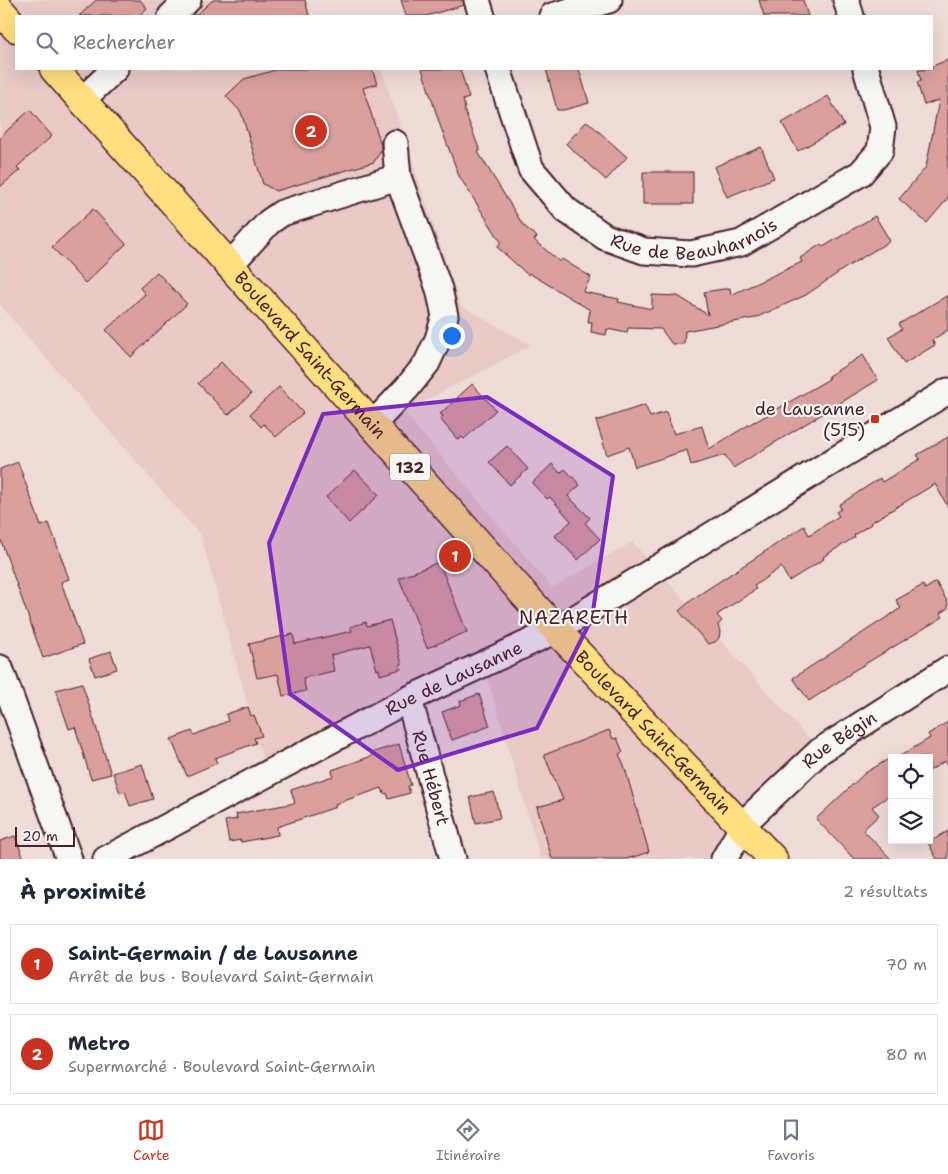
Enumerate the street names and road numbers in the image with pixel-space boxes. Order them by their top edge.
street label: Rue de Beauharnois [607,212,782,266]
street label: Boulevard Saint-Germain [229,266,391,444]
road number: 132 [390,454,430,481]
street label: Rue de Lausanne [381,635,526,721]
street label: Boulevard Saint-Germain [570,645,737,820]
street label: Rue Bégin [797,706,881,774]
street label: Rue Hébert [406,728,455,829]

